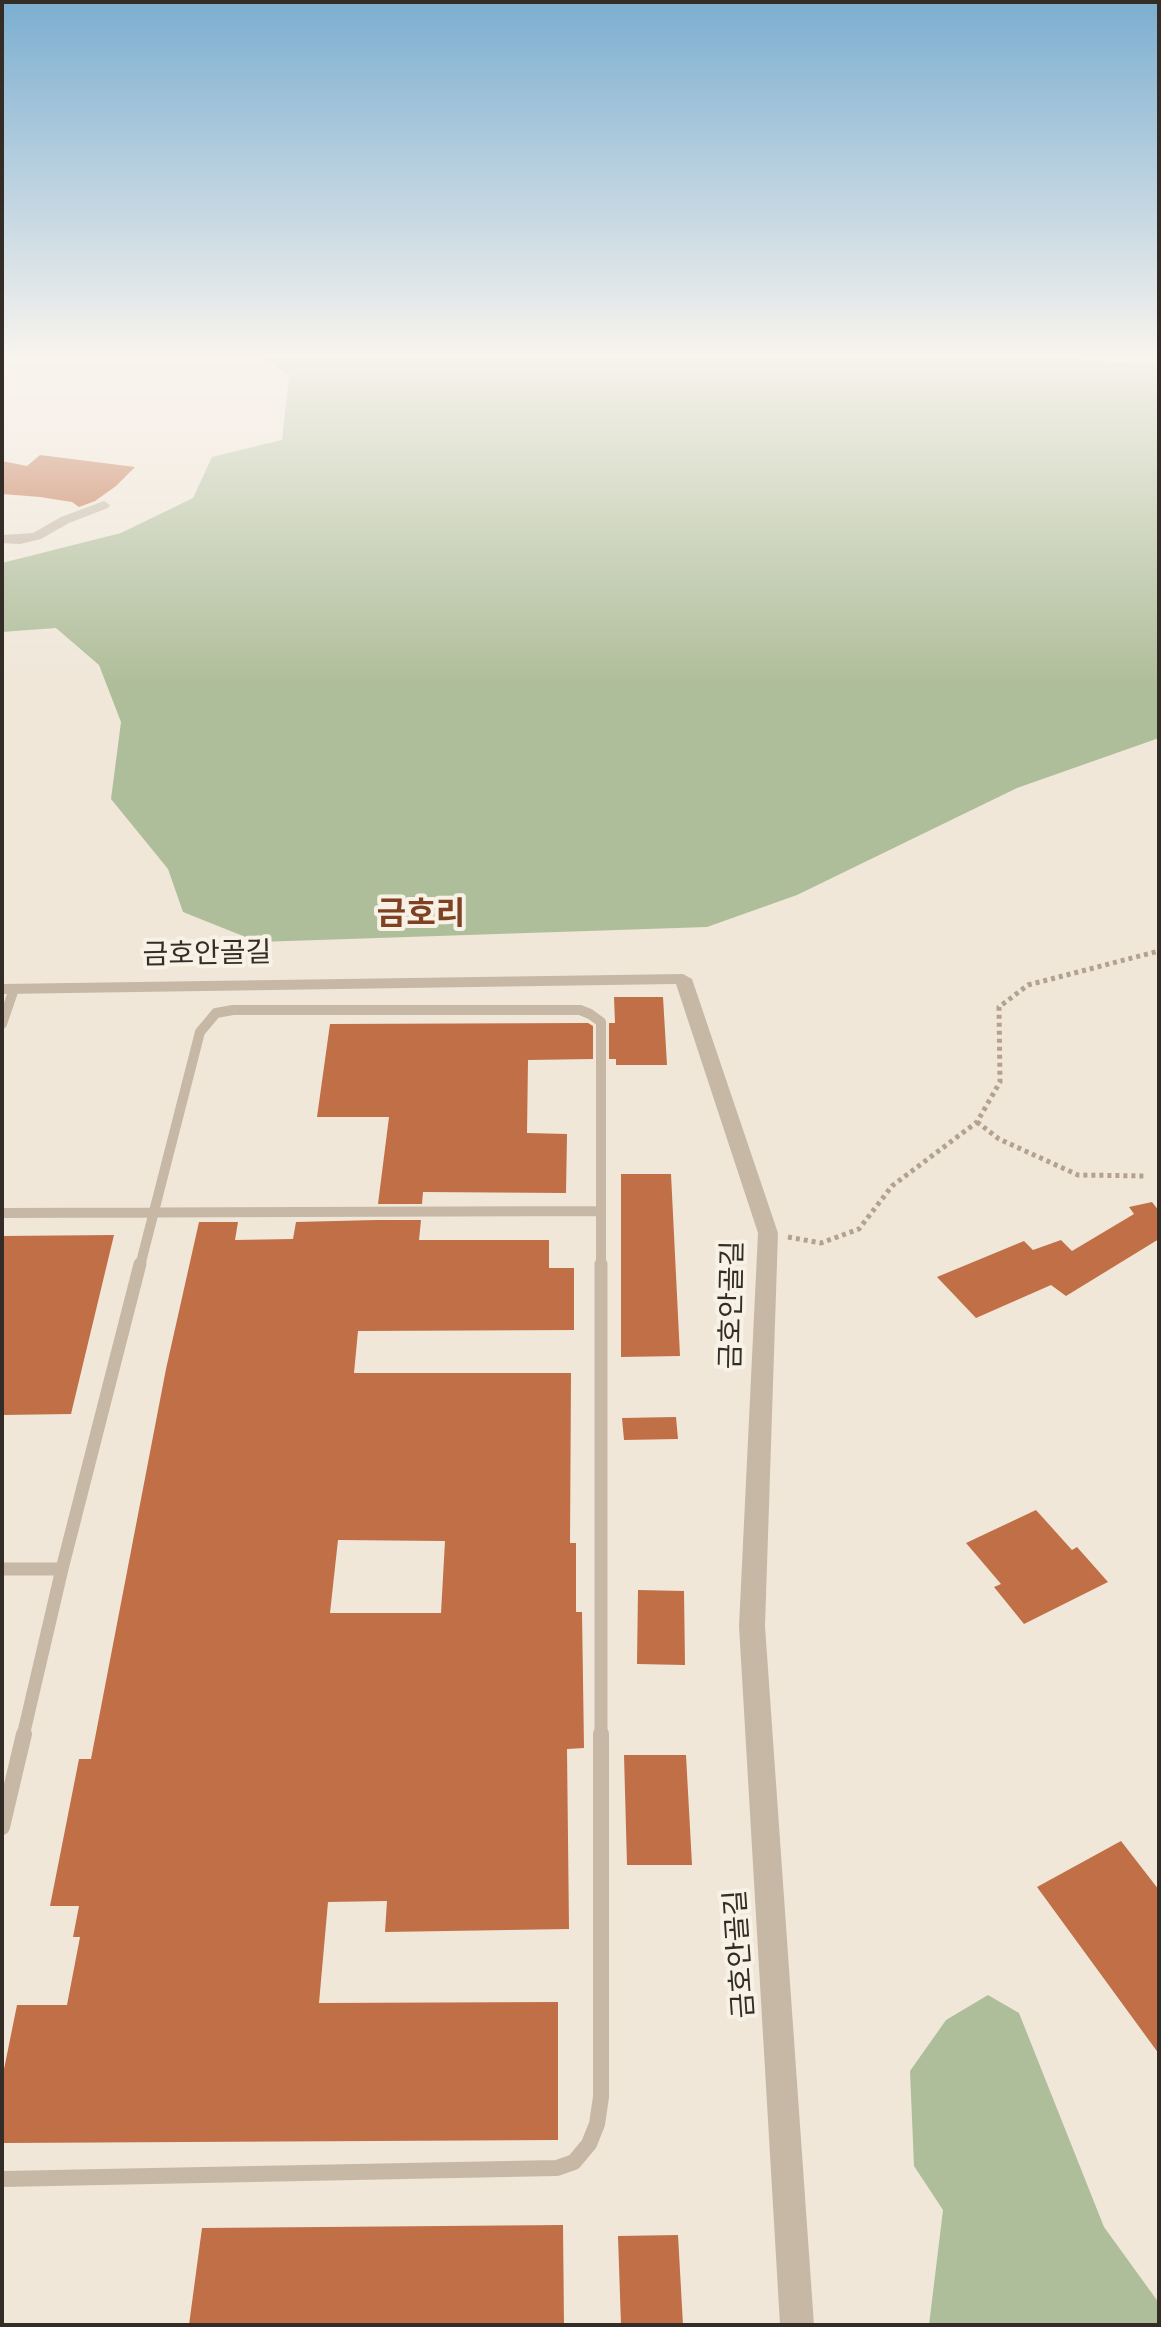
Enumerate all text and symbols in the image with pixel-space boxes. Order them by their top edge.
district label: 금호리 [377,899,465,937]
street label: 금호안골길 [142,939,272,975]
street label: 금호안골길 [717,1240,753,1370]
street label: 금호안골길 [722,1889,764,2019]

